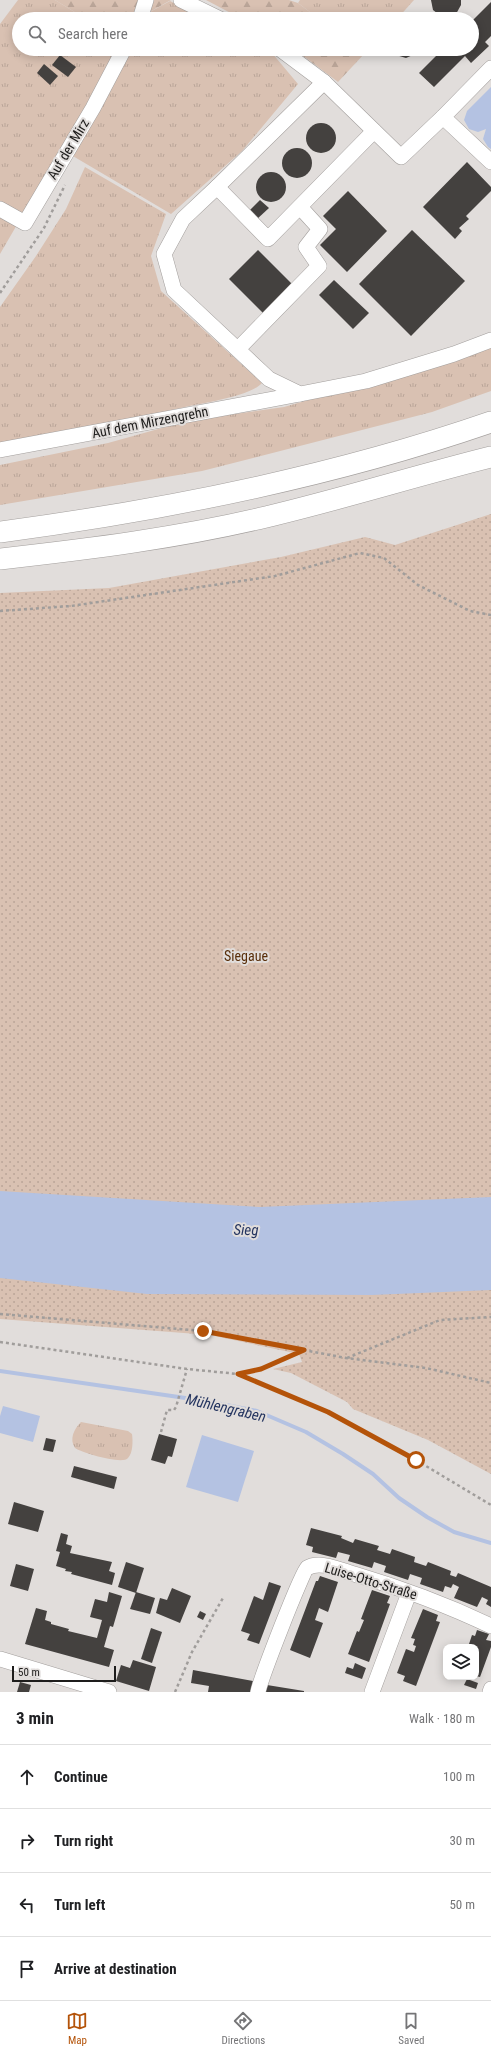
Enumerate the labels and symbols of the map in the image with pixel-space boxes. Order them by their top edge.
street label: Auf der Mirz [44,116,92,182]
street label: Auf dem Mirzengrehn [90,403,210,441]
park label: Siegaue [224,948,268,964]
water label: Sieg [233,1221,259,1239]
route end [194,1322,212,1340]
water label: Mühlengraben [184,1390,268,1426]
route start [407,1451,425,1469]
street label: Luise-Otto-Straße [323,1559,420,1603]
scale bar [12,1664,116,1683]

